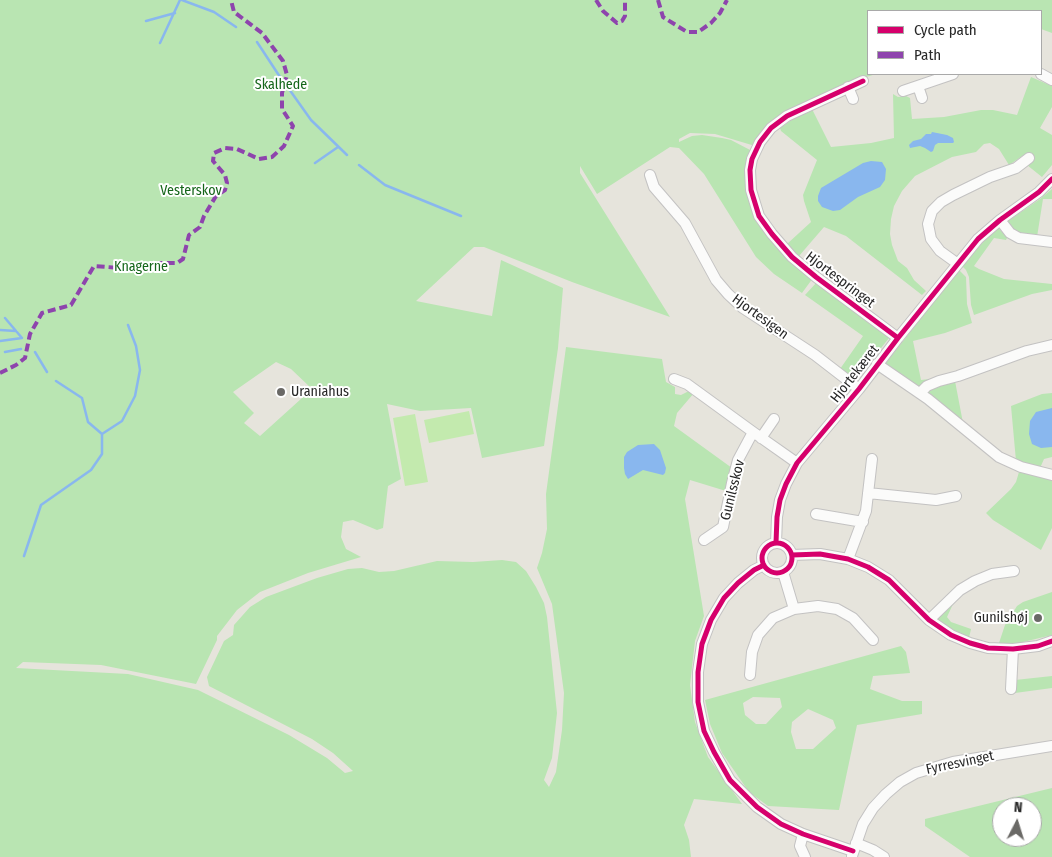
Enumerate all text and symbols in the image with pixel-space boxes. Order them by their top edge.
legend [867,10,1042,75]
text: Cycle path [914,21,977,39]
text: Path [914,46,941,64]
park label: Skalhede [255,77,307,93]
park label: Vesterskov [160,183,222,199]
street label: Hjortespringet [802,248,878,312]
park label: Knagerne [114,259,168,275]
street label: Hjortesigen [728,291,792,343]
street label: Hjortekæret [827,342,883,406]
place label: Uraniahus [291,384,349,400]
marker: Uraniahus [275,386,287,398]
street label: Gunilsskov [717,458,749,522]
place label: Gunilshøj [974,610,1028,626]
marker: Gunilshøj [1032,612,1044,624]
street label: Fyrresvinget [925,748,995,778]
north arrow [992,797,1042,847]
text: N [1013,799,1023,816]

